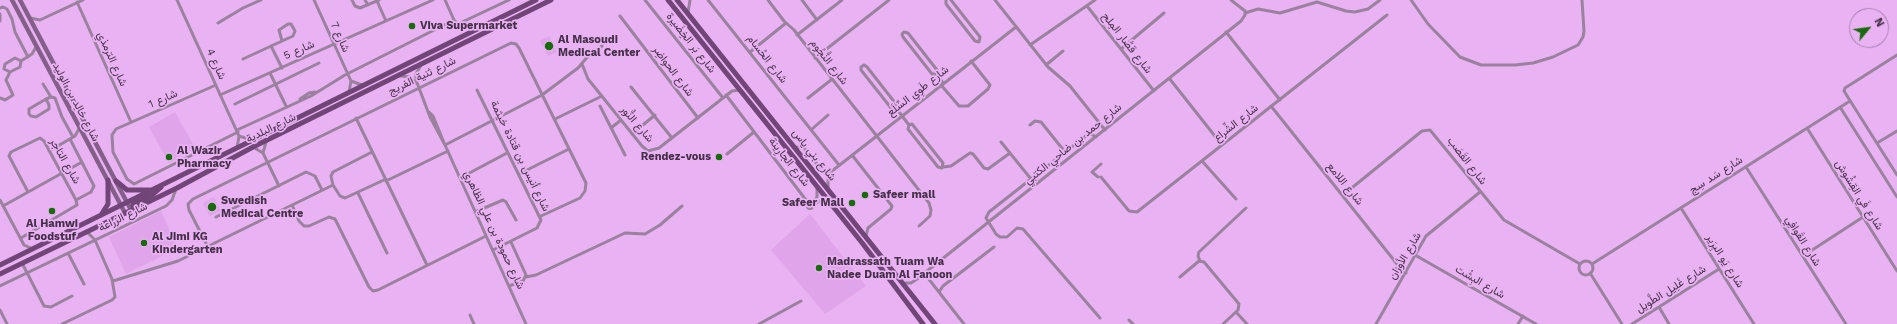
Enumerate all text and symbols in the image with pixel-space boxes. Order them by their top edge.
north arrow [1849,8,1889,48]
street label: شارع بَر الخِضَيرة [663,10,719,76]
street label: شارع قصَّار المِلح [1099,10,1155,76]
text: N [1871,16,1887,29]
place label: Viva Supermarket [420,19,517,33]
street label: شارع 7 [327,20,353,54]
marker: Viva Supermarket [407,21,417,31]
street label: شارع الترمذي [94,30,130,88]
street label: شارع الحُسام [744,32,790,86]
place label: Al Masoudi Medical Center [558,33,640,59]
street label: شارع 5 [282,37,316,63]
street label: شارع النُّجُوم [807,37,851,87]
marker: Al Masoudi Medical Center [543,40,555,52]
street label: شارع الحواضِر [650,43,696,99]
street label: شارع 4 [203,46,229,82]
street label: شارع ثنية الفريج [386,54,458,98]
street label: شارع خالِد بن الوليد [50,60,102,144]
street label: شارع طَوِي السِّلَع [885,63,951,119]
street label: شارع 1 [147,87,179,111]
street label: شارع أنيس بن قتادة خيثمة [487,99,553,213]
street label: شارع حمد بن ضاحي الكتبي [1022,101,1124,187]
street label: شارع الشِّراع [1211,101,1261,145]
street label: شارع النُّور [618,103,656,145]
street label: شارع البلدية [244,110,298,146]
street label: شارع بني ياس [789,126,839,184]
street label: شارع الجارِينة [766,135,812,189]
street label: شارع القَصَب [1444,135,1490,187]
street label: شارع التاجر [47,136,83,186]
place label: Al Wazir Pharmacy [177,144,231,170]
place label: Rendez-vous [641,150,711,164]
marker: Al Wazir Pharmacy [164,152,174,162]
marker: Rendez-vous [714,152,724,162]
street label: شارع سَد سِج [1687,153,1745,197]
street label: شارع فَي القِشُوش [1832,158,1886,232]
street label: شارع اللامع [1324,160,1366,208]
street label: شارع حمودة بن علي الظاهري [461,169,527,291]
place label: Safeer mall [873,188,935,202]
marker: Safeer mall [860,190,870,200]
place label: Swedish Medical Centre [221,194,303,220]
place label: Safeer Mall [782,196,844,210]
marker: Safeer Mall [847,198,857,208]
street label: شارع الزراعة [96,200,150,234]
marker: Swedish Medical Centre [206,201,218,213]
marker: Al Hamwi Foodstuf [47,206,57,216]
street label: شارع القَوافِي [1782,213,1824,269]
place label: Al Hamwi Foodstuf [26,217,78,243]
place label: Al Jimi KG Kindergarten [152,230,223,256]
street label: شارع الأوزان [1386,230,1424,282]
street label: شارع يَو البِرَير [1703,232,1747,290]
marker: Al Jimi KG Kindergarten [139,238,149,248]
place label: Madrassath Tuam Wa Nadee Duam Al Fanoon [827,255,952,281]
street label: شارع غَلِيل الطَّويل [1634,262,1708,316]
marker: Madrassath Tuam Wa Nadee Duam Al Fanoon [814,263,824,273]
street label: شارع البِشْت [1453,263,1507,301]

